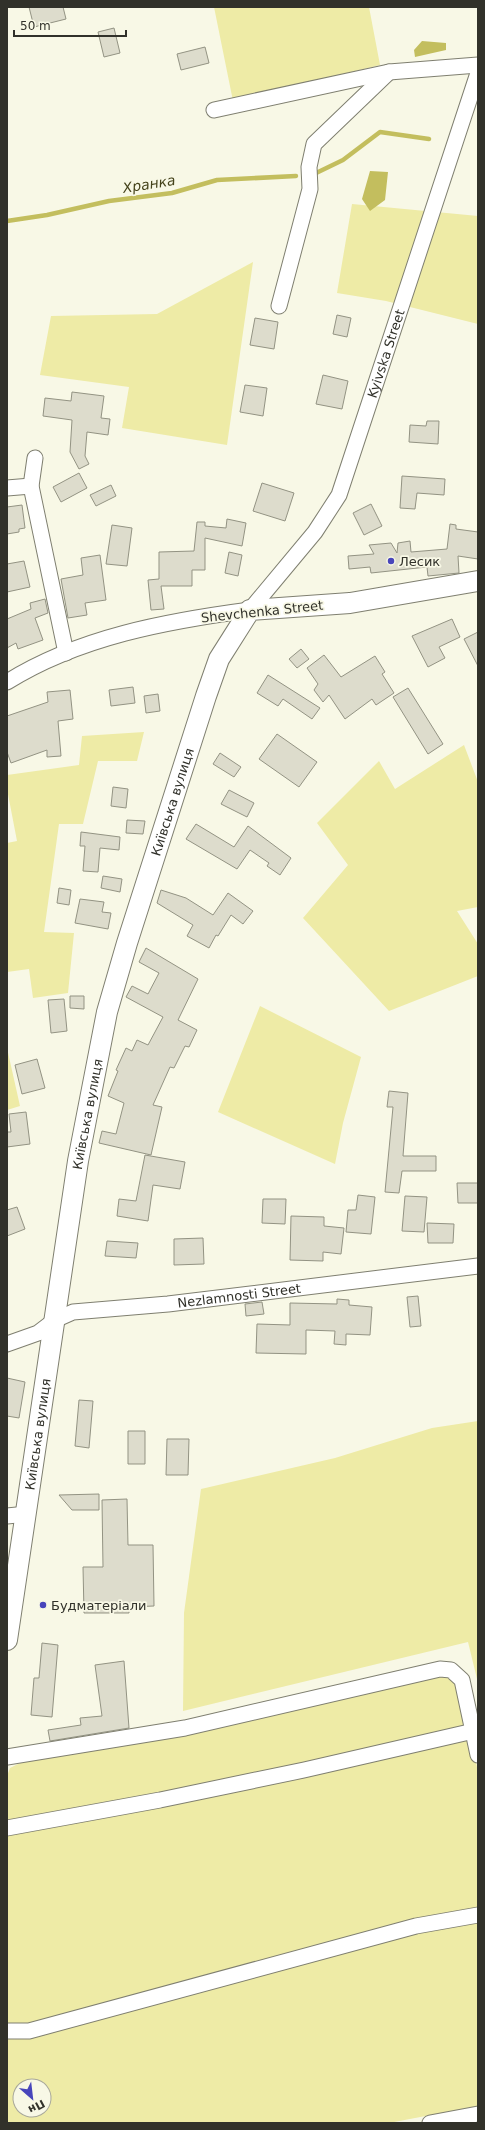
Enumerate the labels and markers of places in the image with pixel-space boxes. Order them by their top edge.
place label: Лесик [399,554,440,569]
marker: Лесик [386,556,396,566]
place label: Будматеріали [51,1598,147,1613]
marker: Будматеріали [38,1600,48,1610]

